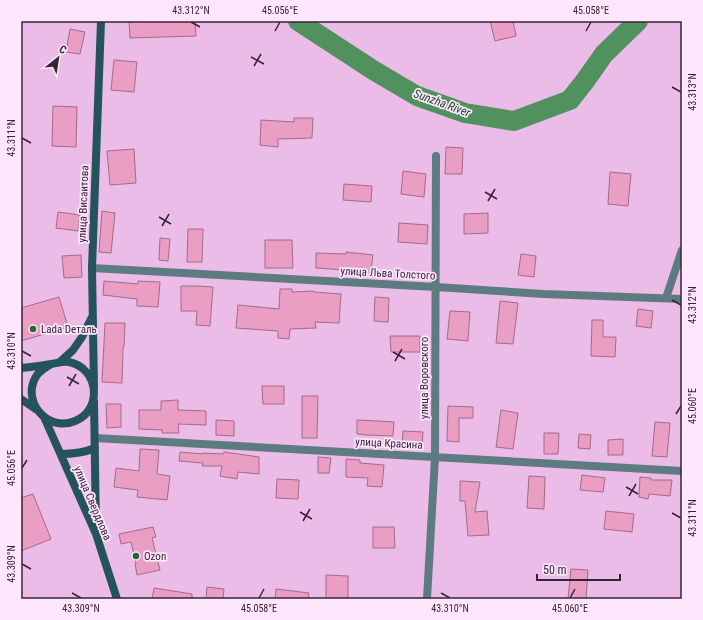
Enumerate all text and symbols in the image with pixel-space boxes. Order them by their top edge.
text: 43.312°N [172,5,210,16]
text: 45.056°E [262,5,298,16]
text: 45.058°E [573,5,609,16]
north arrow [38,38,78,78]
text: С [57,43,69,57]
text: 43.313°N [687,73,698,111]
water label: Sunzha River [412,86,473,120]
text: 43.311°N [6,119,17,157]
street label: улица Висаитова [76,165,91,243]
street label: улица Льва Толстого [340,265,436,283]
text: 43.312°N [687,286,698,324]
place label: Lada Dеталь [41,323,97,336]
marker: Lada Dеталь [28,324,38,334]
text: 43.310°N [6,332,17,370]
street label: улица Воровского [418,336,431,419]
text: 45.060°E [687,388,698,424]
street label: улица Красина [355,435,423,452]
text: 45.056°E [6,450,17,486]
street label: улица Свердлова [71,464,114,542]
text: 43.311°N [687,499,698,537]
text: 43.309°N [6,545,17,583]
place label: Ozon [144,550,166,563]
marker: Ozon [131,551,141,561]
scale bar [537,556,620,582]
text: 50 m [543,563,567,577]
text: 43.309°N [62,603,100,614]
text: 45.058°E [241,603,277,614]
text: 43.310°N [431,603,469,614]
text: 45.060°E [552,603,588,614]

